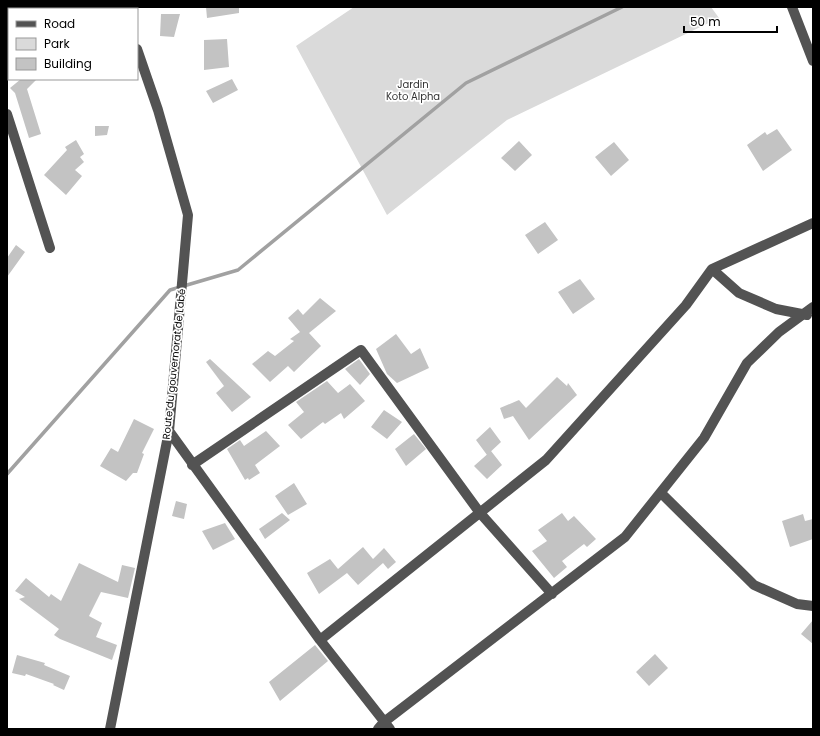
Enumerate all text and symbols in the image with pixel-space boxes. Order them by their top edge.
legend [8,8,138,80]
scale bar [684,8,777,34]
text: 50 m [690,13,721,30]
text: Road [44,15,75,32]
text: Park [44,35,71,52]
text: Building [44,55,92,72]
park label: Jardin Koto Alpha [386,77,440,104]
street label: Route du gouvernorat de Labé [159,288,189,440]

